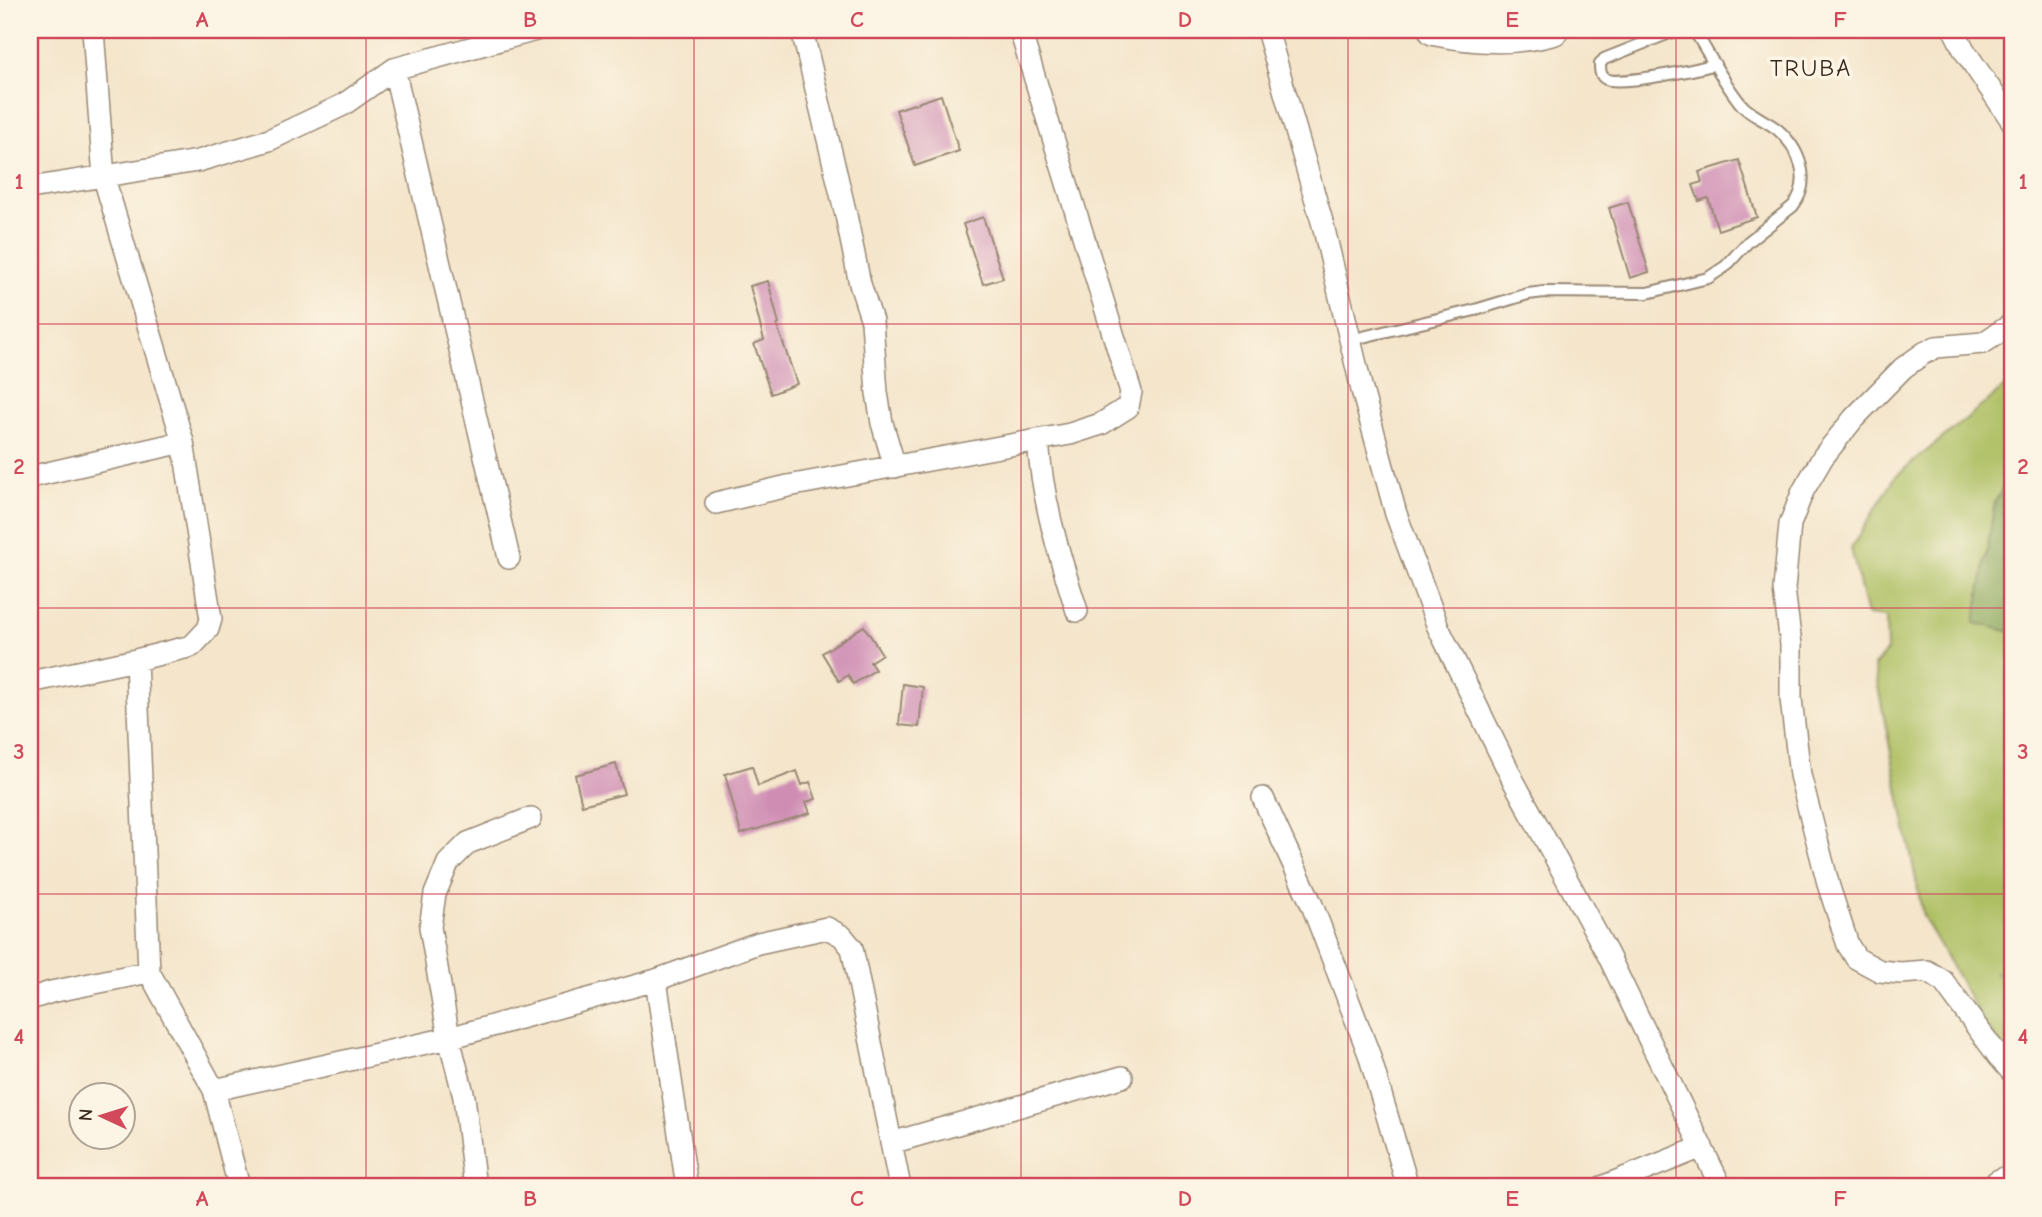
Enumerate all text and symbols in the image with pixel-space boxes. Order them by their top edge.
text: A [196,6,209,33]
text: B [523,6,537,33]
text: C [850,6,864,33]
text: D [1178,6,1192,33]
text: E [1505,6,1519,33]
text: F [1833,6,1847,33]
district label: TRUBA [1770,54,1852,82]
text: 1 [14,168,24,195]
text: 1 [2018,168,2028,195]
text: 2 [13,453,25,480]
text: 2 [2017,453,2029,480]
text: 3 [13,738,25,765]
text: 3 [2017,738,2029,765]
text: 4 [14,1023,25,1050]
text: 4 [2018,1023,2029,1050]
north arrow [66,1080,136,1150]
text: N [75,1108,97,1122]
text: A [196,1185,209,1212]
text: B [523,1185,537,1212]
text: C [850,1185,864,1212]
text: D [1178,1185,1192,1212]
text: E [1505,1185,1519,1212]
text: F [1833,1185,1847,1212]

